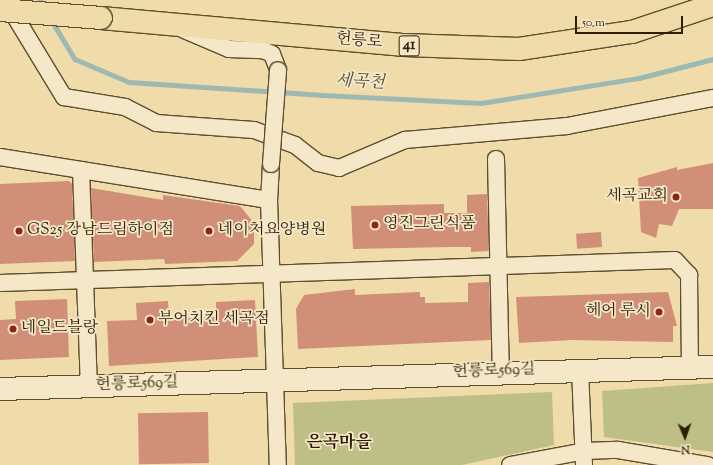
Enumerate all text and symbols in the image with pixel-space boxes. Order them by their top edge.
scale bar [577,8,685,34]
text: 50 m [582,14,605,32]
street label: 헌릉로 [335,30,383,54]
road number: 41 [398,33,420,59]
water label: 세곡천 [335,72,385,94]
place label: 세곡교회 [606,187,668,207]
marker: 세곡교회 [671,192,681,202]
place label: 영진그린식품 [383,215,476,235]
marker: 영진그린식품 [370,220,380,230]
place label: GS25 강남드림하이점 [27,221,174,241]
place label: 네이처요양병원 [218,221,326,241]
marker: 네이처요양병원 [203,225,215,237]
marker: GS25 강남드림하이점 [14,226,24,236]
place label: 헤어 루시 [586,302,651,322]
marker: 헤어 루시 [654,307,664,317]
place label: 부어치킨 세곡점 [158,310,270,330]
marker: 부어치킨 세곡점 [145,315,155,325]
place label: 네일드블랑 [21,319,98,339]
marker: 네일드블랑 [8,324,18,334]
street label: 헌릉로569길 [452,361,536,383]
street label: 헌릉로569길 [95,374,179,396]
north arrow [665,417,705,457]
district label: 은곡마을 [306,434,372,454]
text: N [681,441,690,457]

